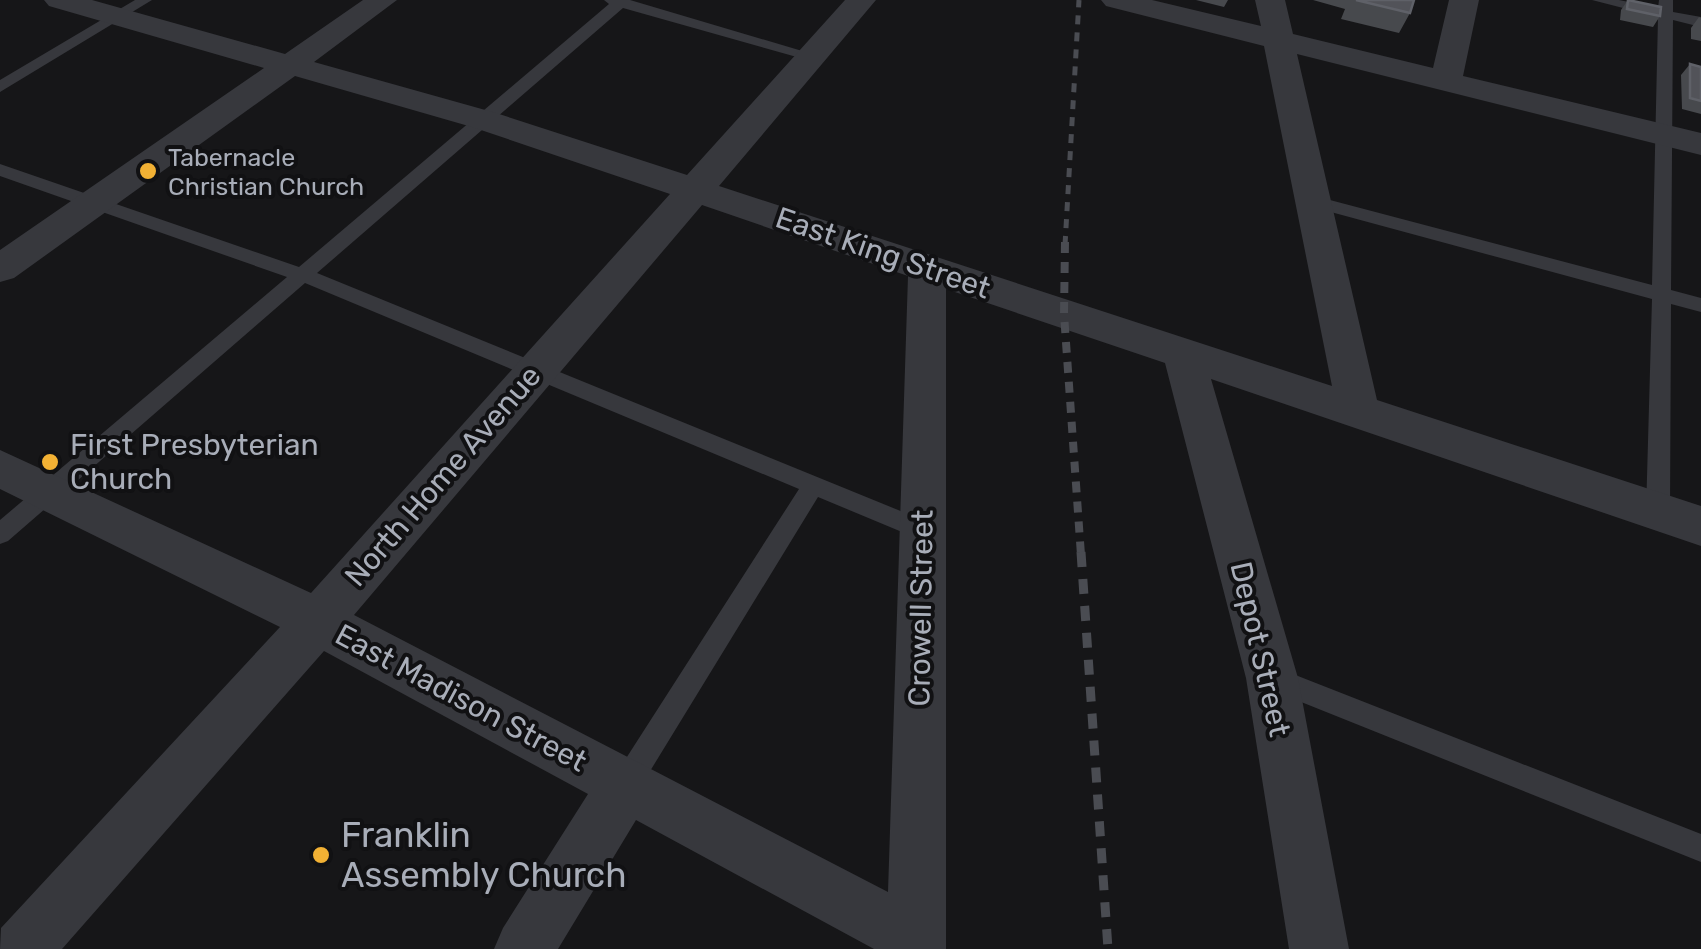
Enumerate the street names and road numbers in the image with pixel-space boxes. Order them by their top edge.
street label: East King Street [771,199,995,307]
street label: North Home Avenue [337,358,549,594]
street label: Crowell Street [901,509,941,707]
street label: Depot Street [1222,558,1298,740]
street label: East Madison Street [329,617,593,780]

